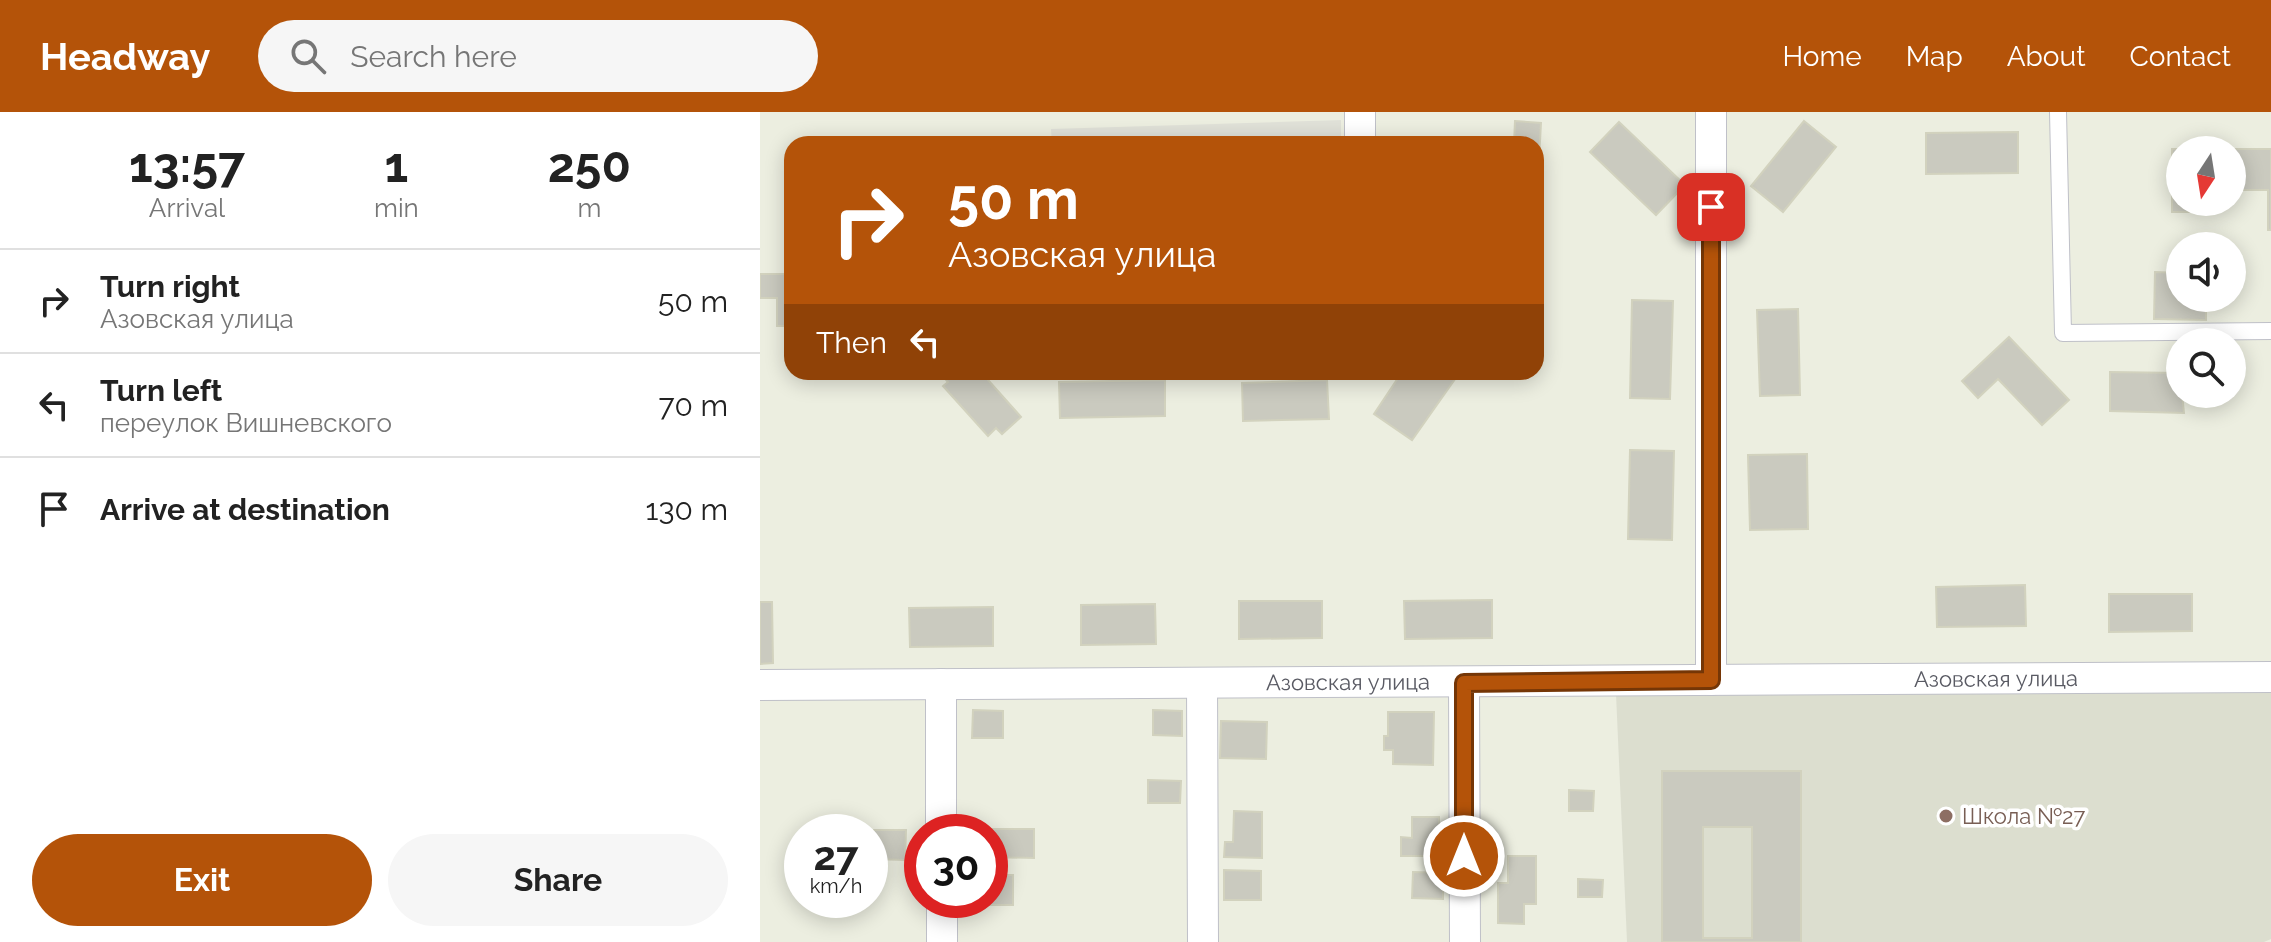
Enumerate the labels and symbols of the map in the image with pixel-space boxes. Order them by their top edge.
north arrow [2166,136,2246,216]
pin [1677,173,1745,241]
street label: Азовская улица [1914,665,2078,692]
street label: Азовская улица [1266,668,1430,695]
place label: Школа №27 [1962,803,2085,829]
marker: Школа №27 [1937,807,1955,825]
speed limit sign: 30 [904,814,1008,918]
position arrow [1422,814,1506,898]

